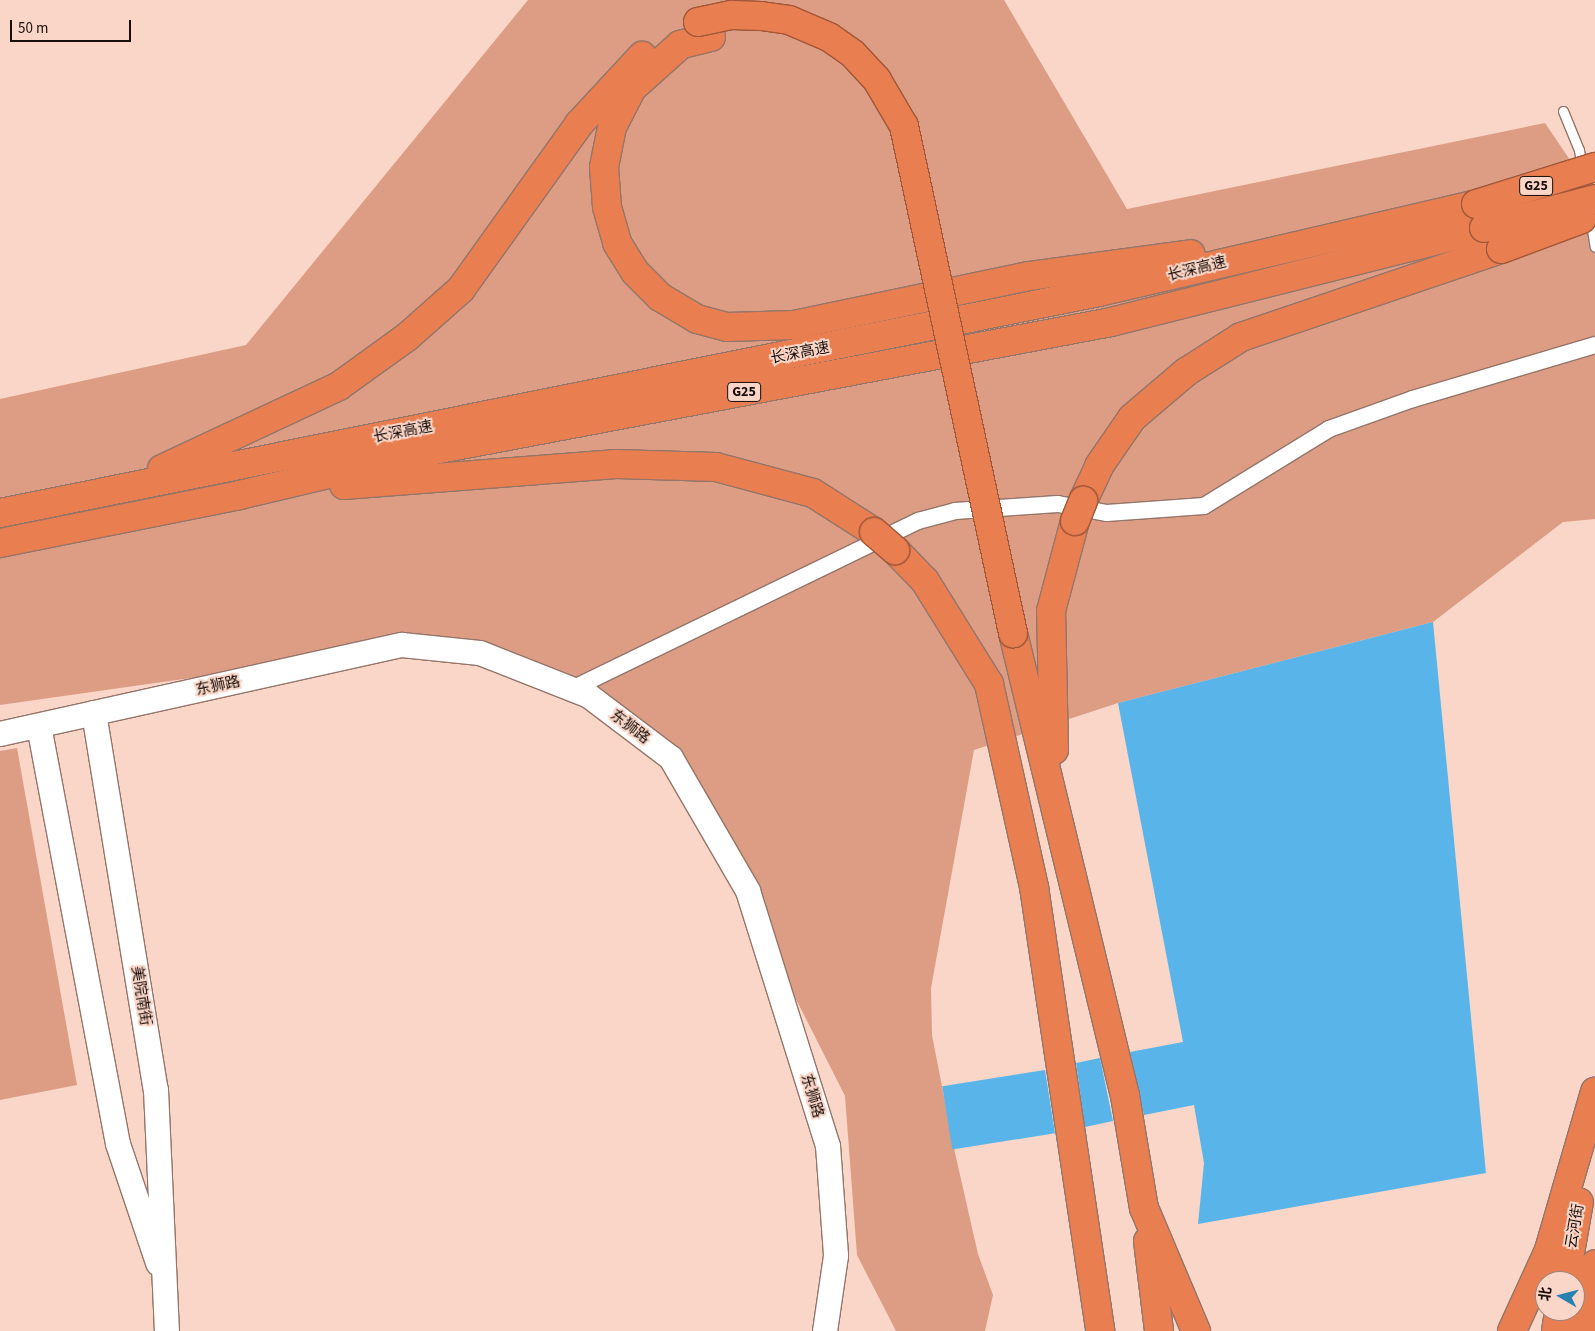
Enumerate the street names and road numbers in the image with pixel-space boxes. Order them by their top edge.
road number: G25 [1518,175,1554,198]
street label: 长深高速 [1166,253,1228,285]
street label: 长深高速 [769,338,831,368]
road number: G25 [726,381,762,404]
street label: 长深高速 [372,417,434,447]
street label: 东狮路 [194,673,242,699]
street label: 东狮路 [607,706,653,748]
street label: 美院南街 [127,965,155,1027]
street label: 东狮路 [797,1072,827,1120]
street label: 云河街 [1562,1202,1588,1250]

